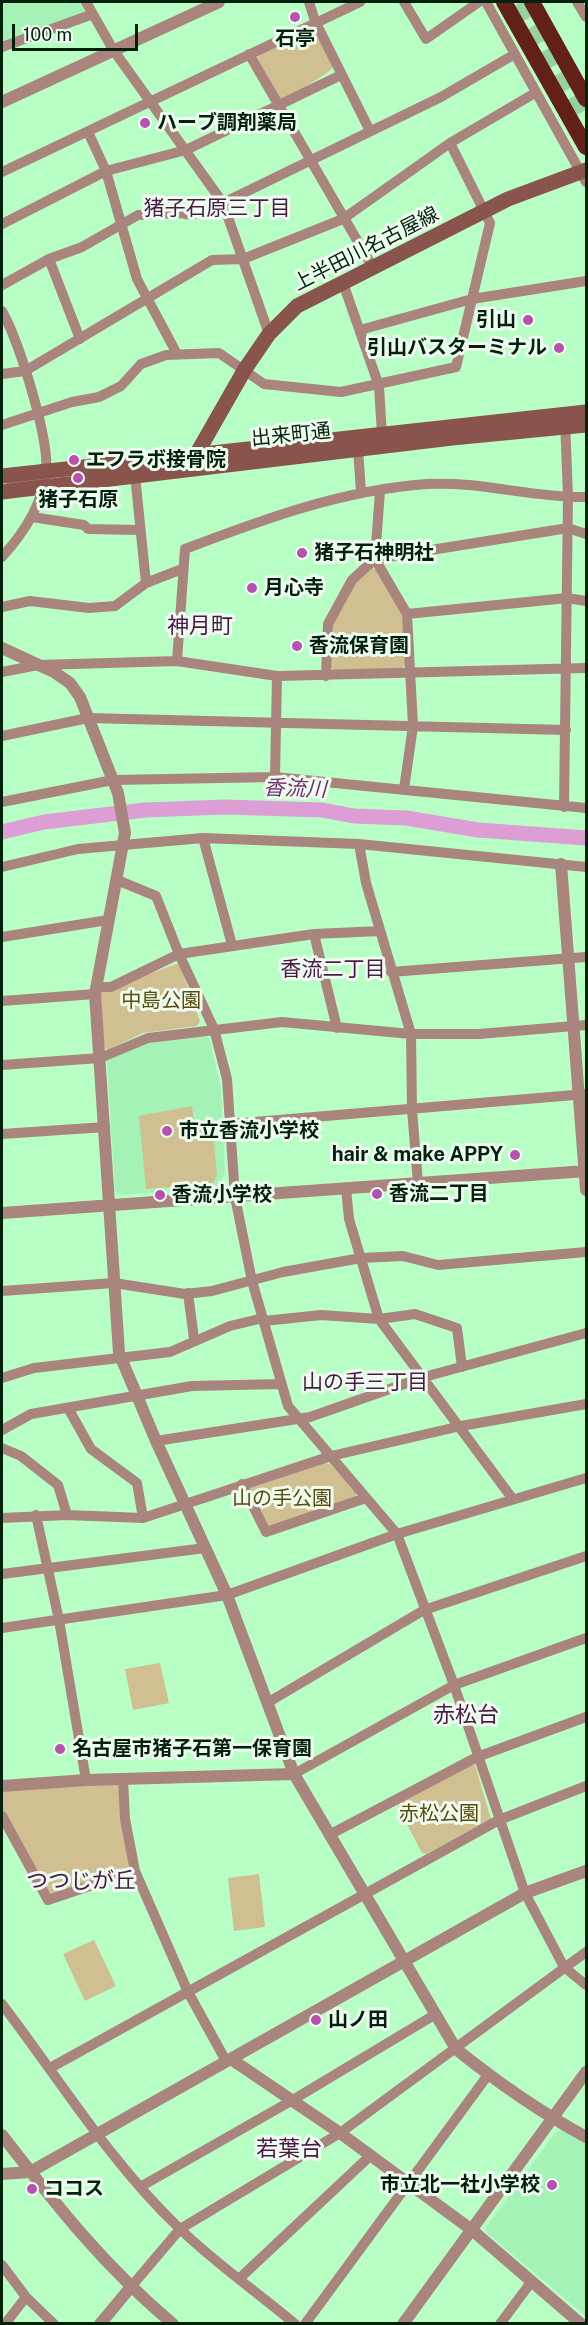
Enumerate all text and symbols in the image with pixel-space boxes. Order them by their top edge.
marker: 石亭 [288,10,302,24]
scale bar [15,12,141,50]
text: 100 m [23,24,72,45]
place label: 石亭 [275,27,315,51]
place label: ハーブ調剤薬局 [157,111,297,135]
marker: ハーブ調剤薬局 [138,116,152,130]
district label: 猪子石原三丁目 [144,196,290,222]
street label: 上半田川名古屋線 [289,202,443,296]
place label: 引山 [476,308,516,332]
marker: 引山 [521,313,535,327]
place label: 引山バスターミナル [367,336,547,360]
marker: 引山バスターミナル [552,341,566,355]
street label: 出来町通 [250,419,332,451]
place label: エフラボ接骨院 [86,448,226,472]
marker: エフラボ接骨院 [67,453,81,467]
marker: 猪子石原 [71,471,85,485]
place label: 猪子石原 [38,488,118,512]
place label: 猪子石神明社 [314,541,434,565]
marker: 猪子石神明社 [295,546,309,560]
place label: 月心寺 [264,576,324,600]
marker: 月心寺 [245,581,259,595]
district label: 神月町 [167,613,233,639]
place label: 香流保育園 [309,634,409,658]
marker: 香流保育園 [290,639,304,653]
water label: 香流川 [263,775,327,803]
district label: 香流二丁目 [281,957,385,983]
park label: 中島公園 [121,989,201,1013]
place label: 市立香流小学校 [179,1119,319,1143]
marker: 市立香流小学校 [160,1124,174,1138]
place label: hair & make APPY [332,1143,503,1167]
marker: hair & make APPY [508,1148,522,1162]
place label: 香流二丁目 [389,1182,489,1206]
place label: 香流小学校 [172,1183,272,1207]
marker: 香流二丁目 [370,1187,384,1201]
marker: 香流小学校 [153,1188,167,1202]
district label: 山の手三丁目 [302,1370,428,1396]
park label: 山の手公園 [232,1487,332,1511]
district label: 赤松台 [433,1702,499,1728]
place label: 名古屋市猪子石第一保育園 [72,1737,312,1761]
marker: 名古屋市猪子石第一保育園 [53,1742,67,1756]
park label: 赤松公園 [399,1802,479,1826]
district label: つつじが丘 [26,1868,136,1894]
place label: 山ノ田 [328,2008,388,2032]
marker: 山ノ田 [309,2013,323,2027]
district label: 若葉台 [256,2136,322,2162]
place label: 市立北一社小学校 [380,2173,540,2197]
place label: ココス [44,2177,104,2201]
marker: 市立北一社小学校 [545,2178,559,2192]
marker: ココス [25,2182,39,2196]

